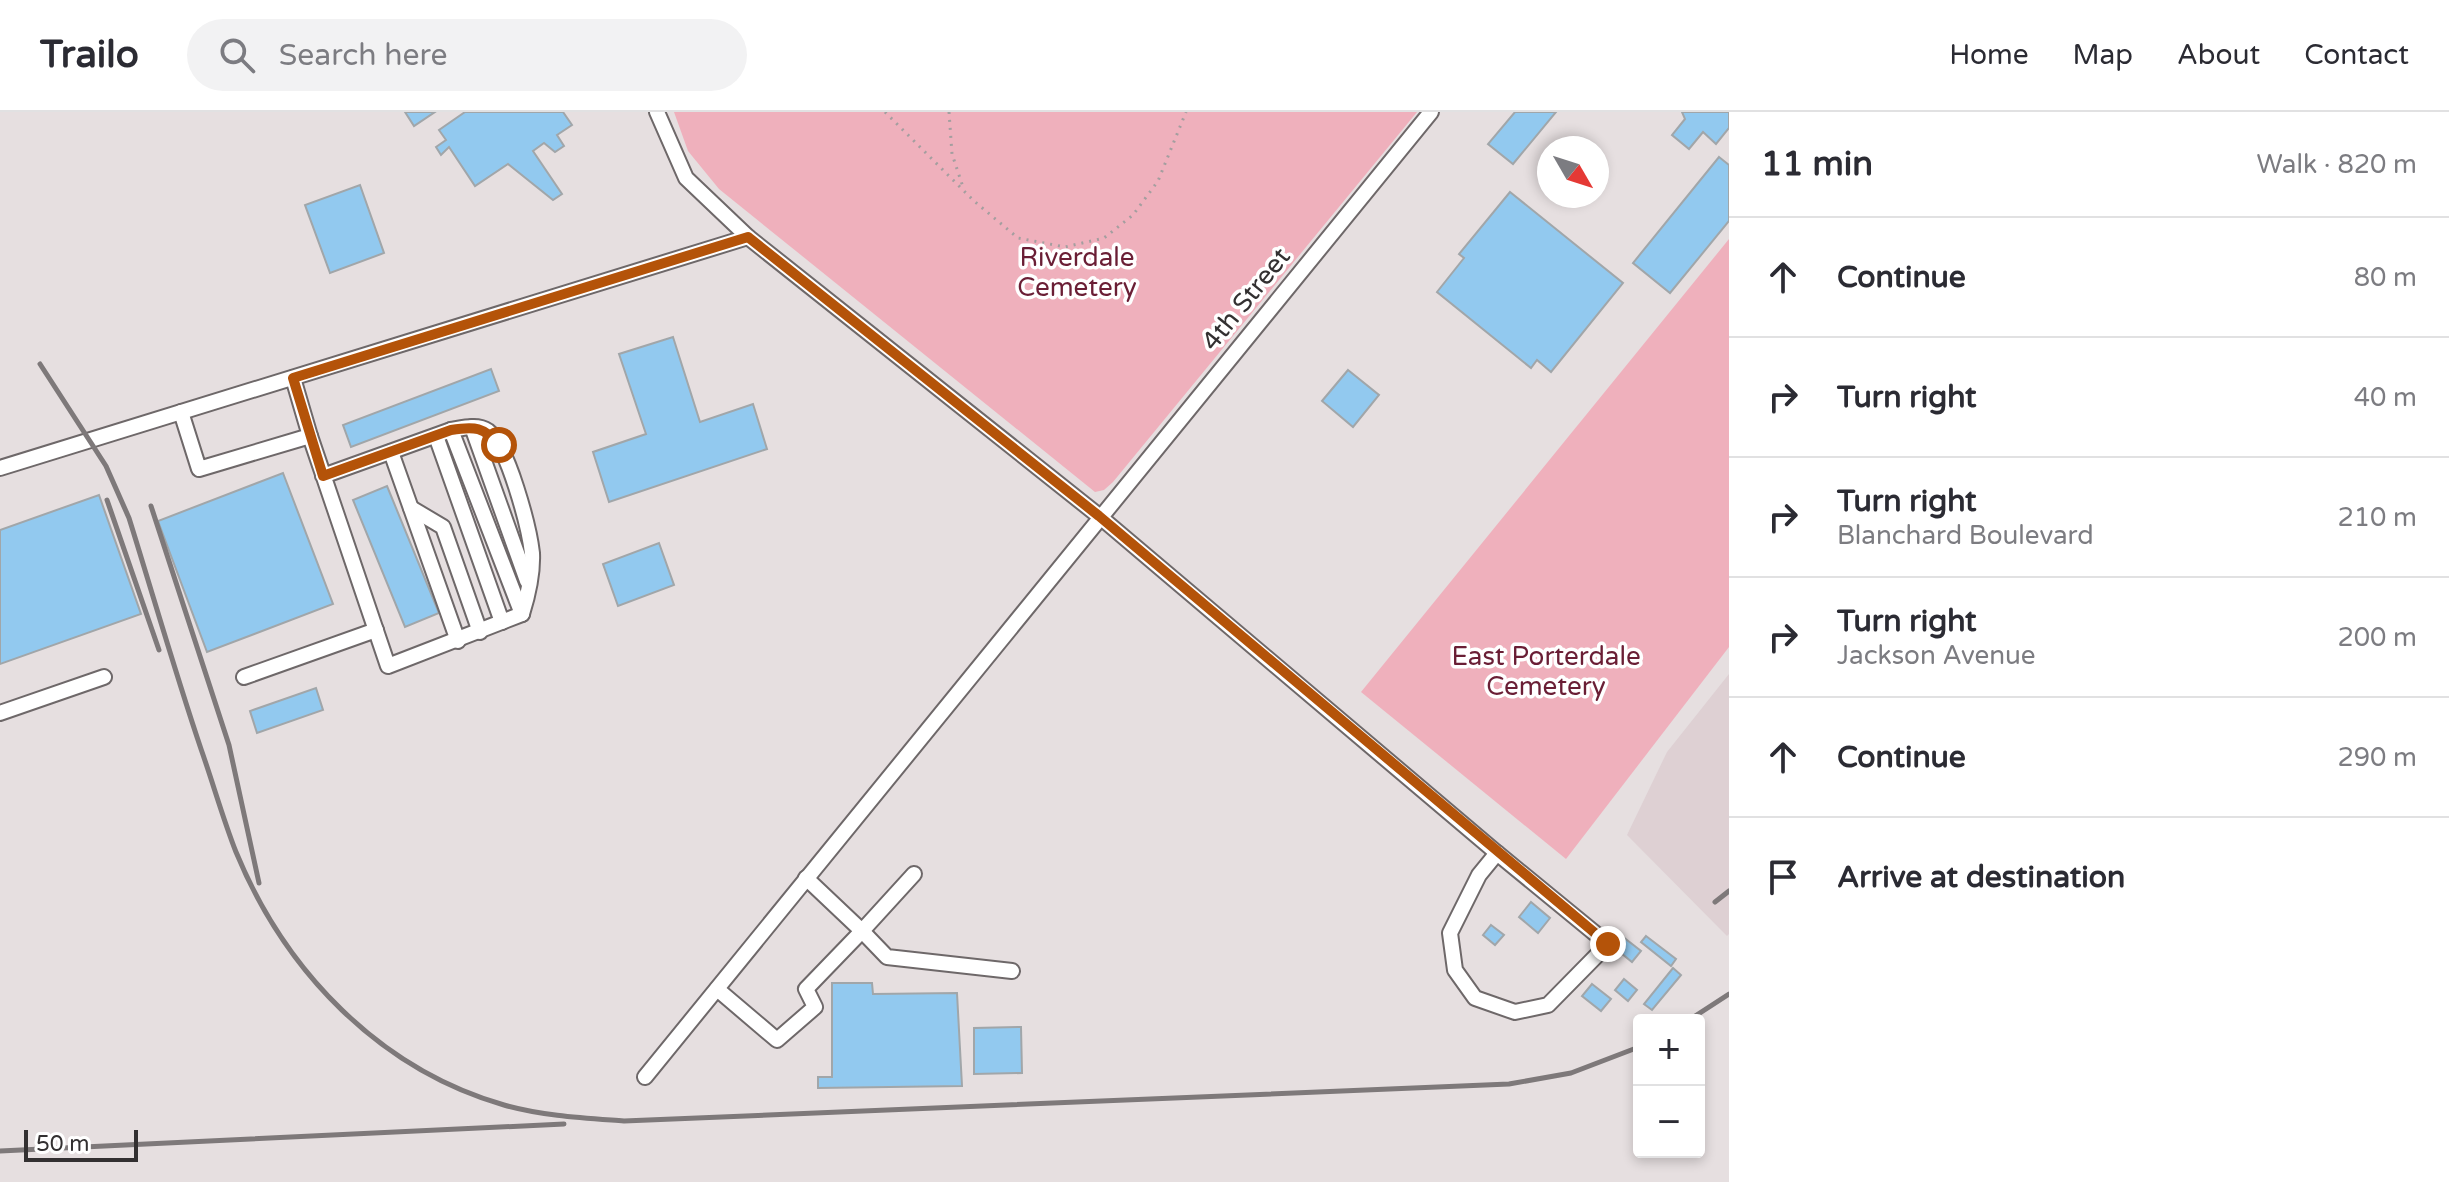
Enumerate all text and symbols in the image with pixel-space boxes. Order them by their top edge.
search box [187,19,747,91]
text: Trailo [40,32,139,78]
icon: search [215,33,259,77]
text: Search here [279,37,448,74]
text: Home [1949,38,2029,72]
text: Map [2073,38,2133,72]
text: About [2177,38,2260,72]
text: Contact [2304,38,2409,72]
north arrow [1537,136,1609,208]
text: 11 min [1761,144,1873,185]
text: Walk · 820 m [2257,149,2417,180]
street label: 4th Street [1195,241,1297,357]
park label: Riverdale Cemetery [1017,242,1137,303]
icon: ahead [1761,255,1805,299]
text: Continue [1837,259,1966,296]
text: 80 m [2354,262,2417,293]
icon: right [1761,375,1805,419]
text: Turn right [1837,379,1977,416]
text: 40 m [2354,382,2417,413]
route start [481,427,517,463]
text: Turn right [1837,483,1977,520]
icon: right [1761,495,1805,539]
text: 210 m [2337,502,2417,533]
text: Blanchard Boulevard [1837,520,2094,551]
text: Turn right [1837,603,1977,640]
icon: right [1761,615,1805,659]
text: 200 m [2337,622,2417,653]
text: Jackson Avenue [1837,640,2036,671]
park label: East Porterdale Cemetery [1451,641,1641,702]
icon: ahead [1761,735,1805,779]
text: Continue [1837,739,1966,776]
text: 290 m [2337,742,2417,773]
icon: arrive [1761,855,1805,899]
text: Arrive at destination [1837,859,2125,896]
route end [1590,926,1626,962]
map controls [1633,1014,1705,1158]
button: + [1633,1014,1705,1086]
button: − [1633,1086,1705,1158]
scale bar [24,1126,138,1162]
text: 50 m [36,1131,90,1157]

